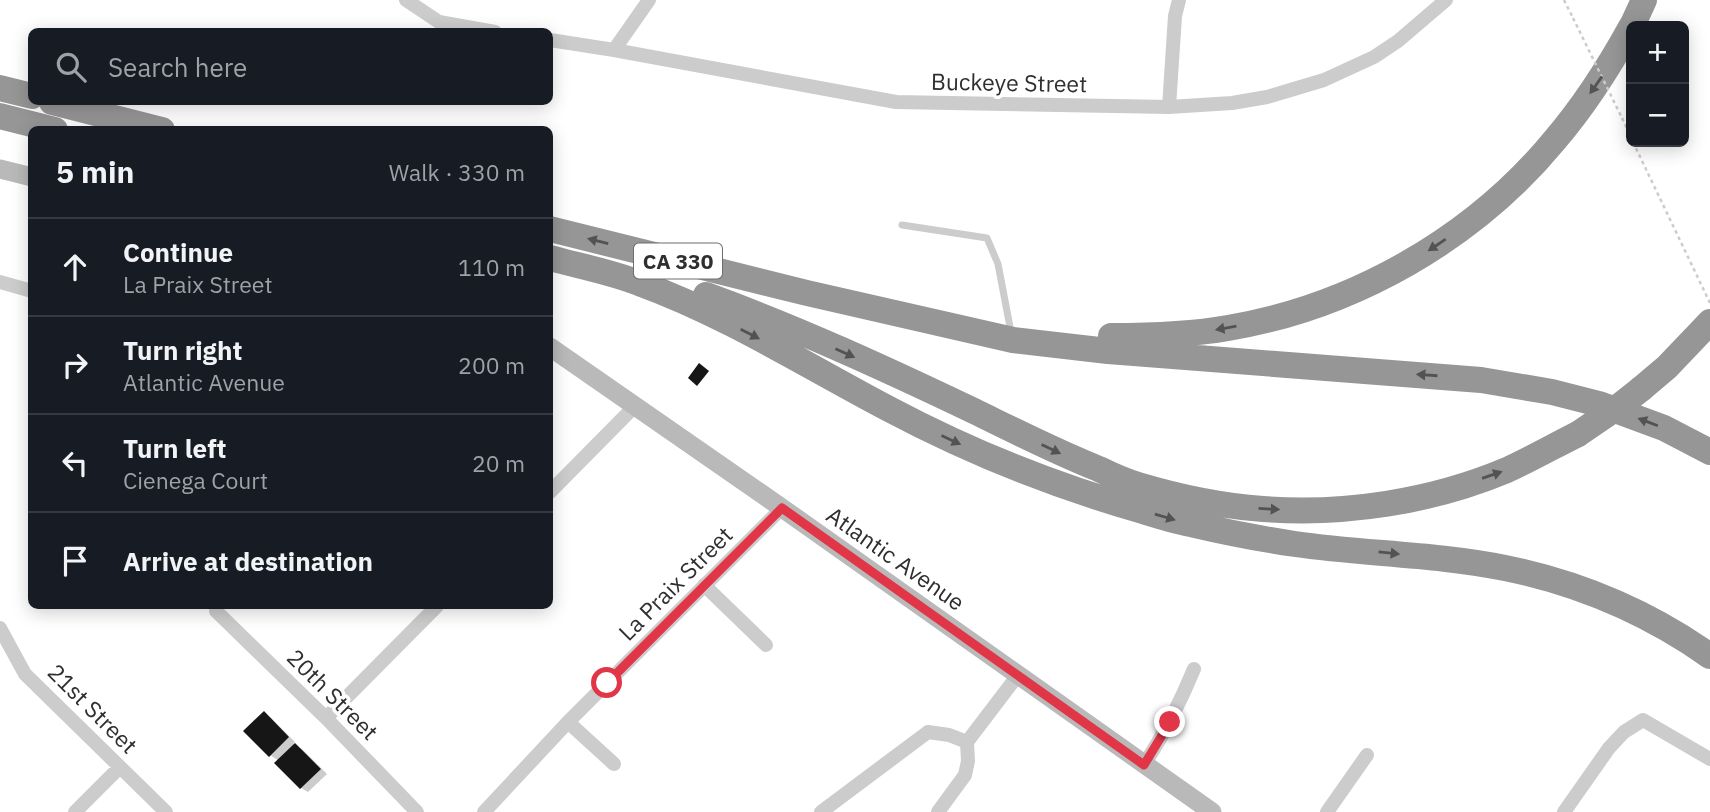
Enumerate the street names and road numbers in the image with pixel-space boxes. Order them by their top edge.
street label: Buckeye Street [931,66,1087,98]
road number: CA 330 [634,244,722,278]
street label: Atlantic Avenue [821,499,971,617]
street label: La Praix Street [612,520,738,646]
street label: 20th Street [281,642,385,746]
street label: 21st Street [42,657,144,759]

